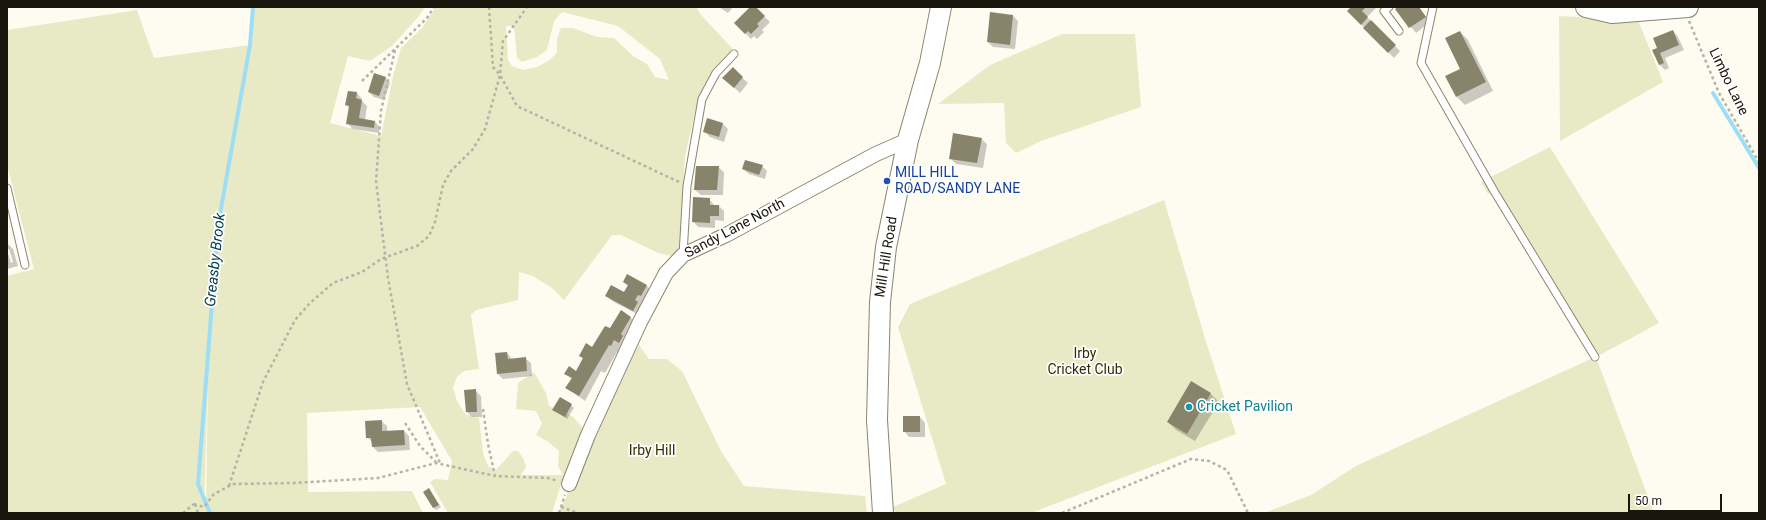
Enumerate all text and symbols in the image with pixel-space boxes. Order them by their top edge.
street label: Limbo Lane [1704,46,1752,118]
place label: MILL HILL ROAD/SANDY LANE [895,165,1020,198]
marker: MILL HILL ROAD/SANDY LANE [882,176,892,186]
street label: Sandy Lane North [682,196,788,262]
water label: Greasby Brook [202,212,230,308]
street label: Mill Hill Road [872,215,902,299]
park label: Irby Cricket Club [1047,346,1123,378]
place label: Cricket Pavilion [1197,399,1293,415]
marker: Cricket Pavilion [1184,402,1194,412]
park label: Irby Hill [629,443,675,459]
scale bar [1630,486,1724,512]
text: 50 m [1635,494,1662,508]

